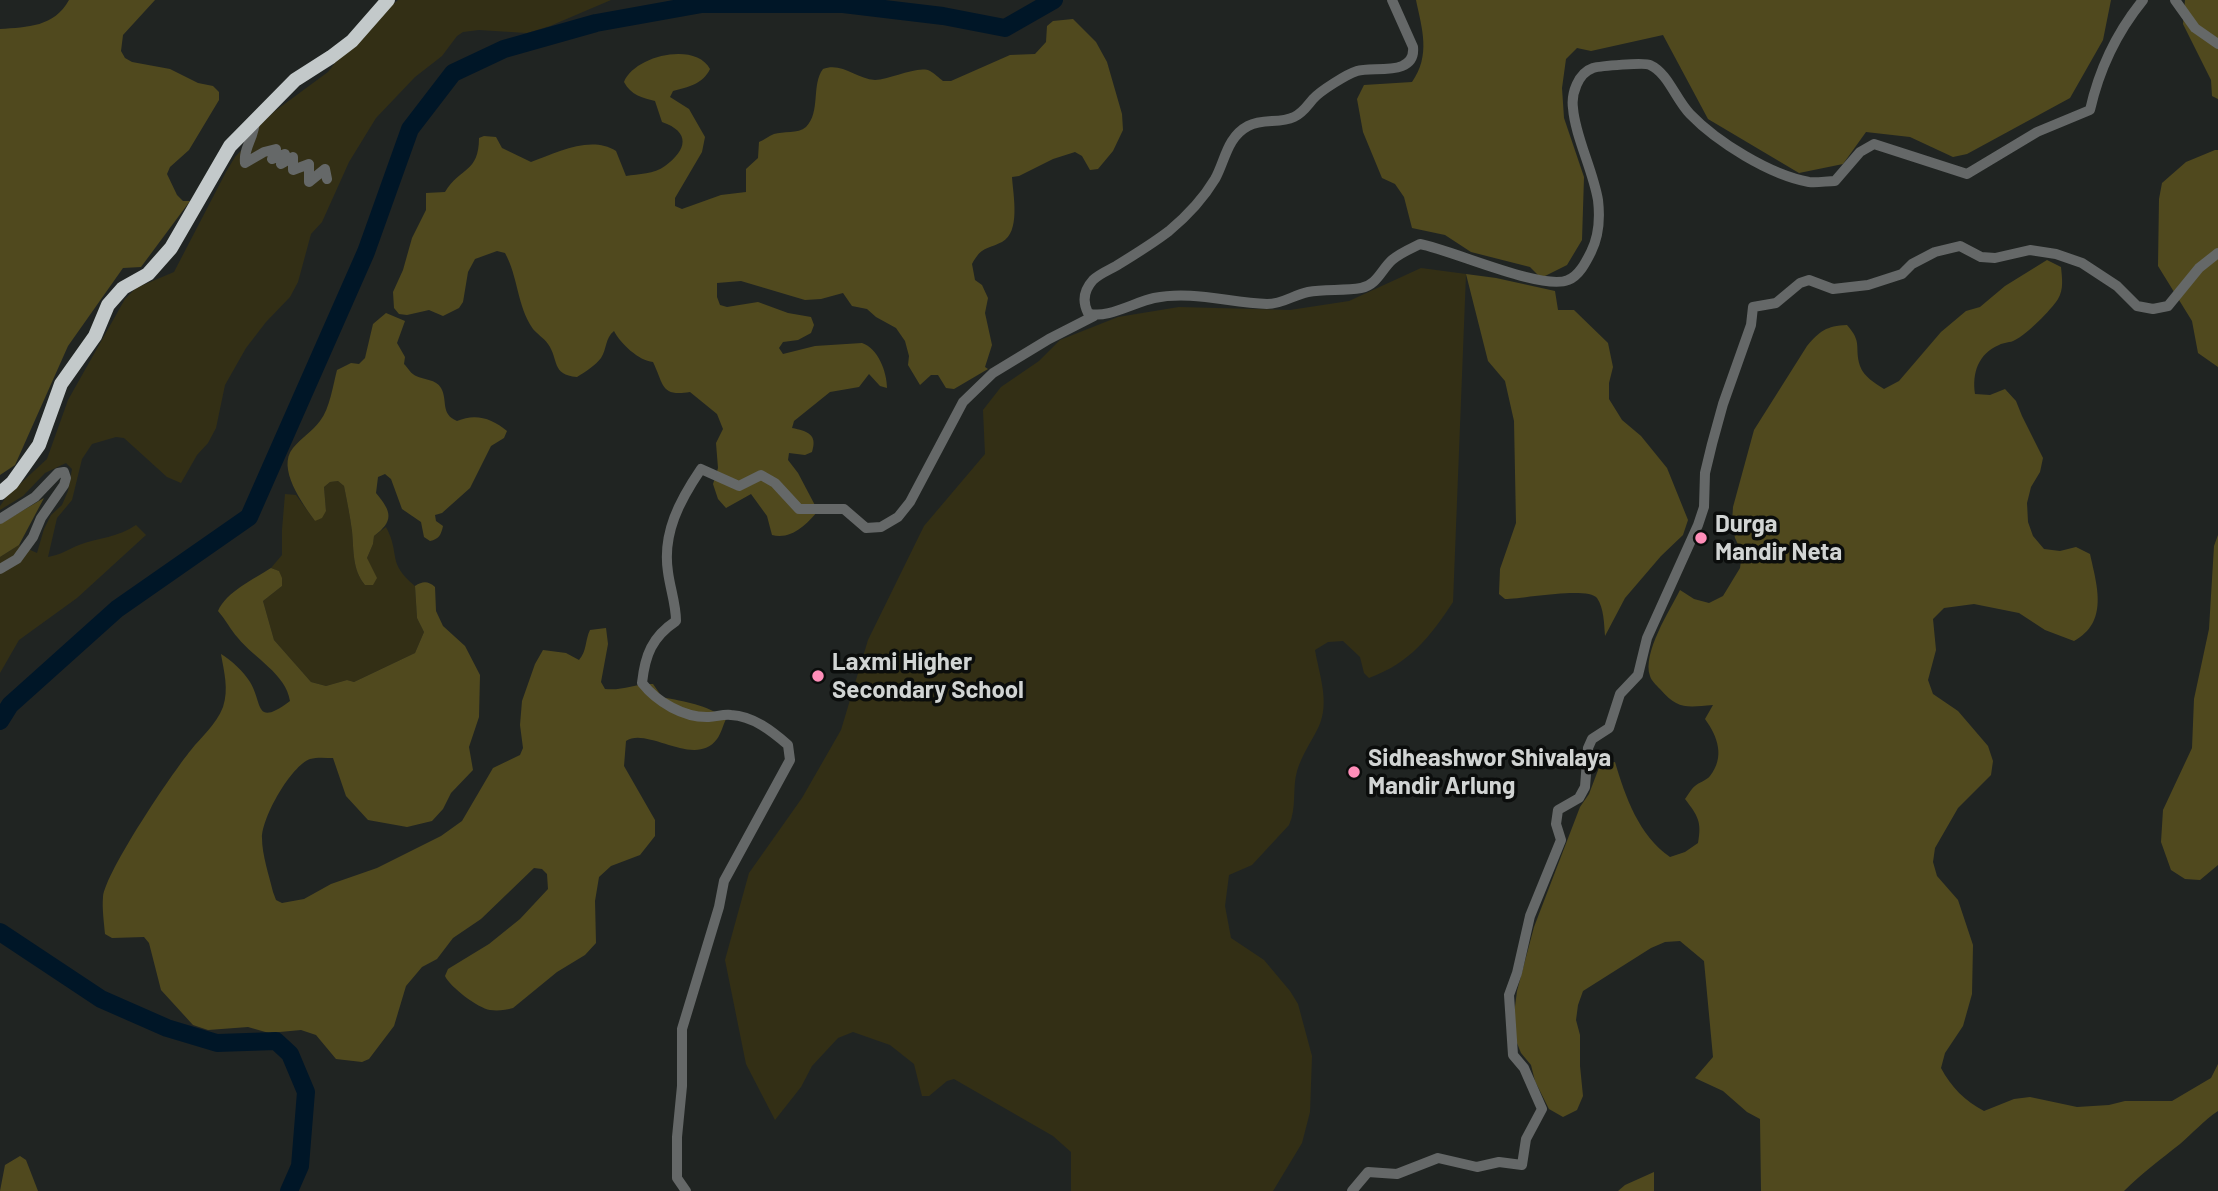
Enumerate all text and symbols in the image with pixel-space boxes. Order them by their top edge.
place label: Durga Mandir Neta [1715,510,1842,566]
marker: Durga Mandir Neta [1693,530,1709,546]
place label: Laxmi Higher Secondary School [832,648,1024,704]
marker: Laxmi Higher Secondary School [810,668,826,684]
place label: Sidheashwor Shivalaya Mandir Arlung [1368,744,1611,800]
marker: Sidheashwor Shivalaya Mandir Arlung [1346,764,1362,780]

